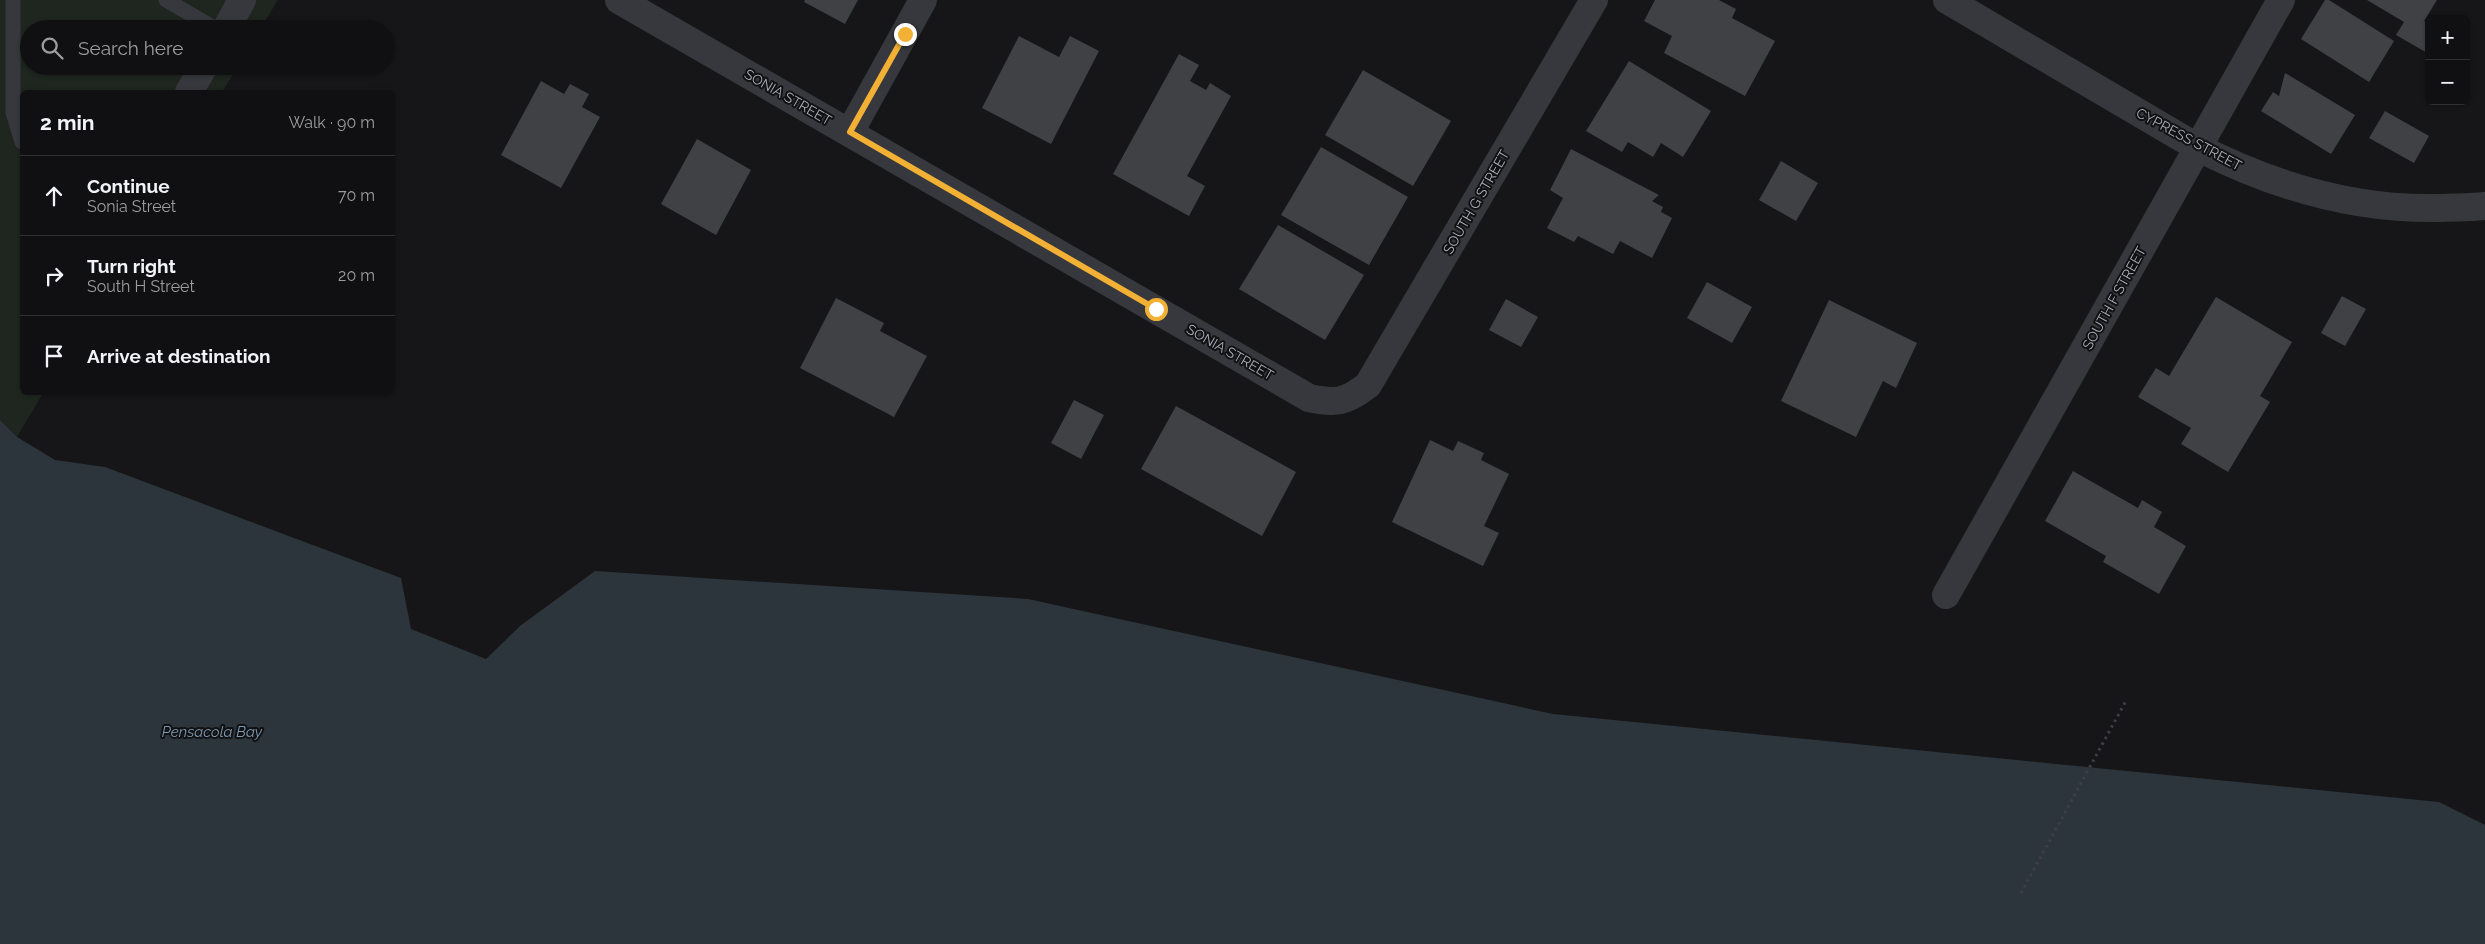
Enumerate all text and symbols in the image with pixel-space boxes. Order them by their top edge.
map controls [2425,15,2470,105]
button: + [2425,15,2470,60]
search box [20,20,395,75]
route end [894,23,917,46]
icon: search [38,34,66,62]
text: Search here [78,37,184,59]
button: − [2425,60,2470,105]
street label: SONIA STREET [742,66,835,129]
street label: CYPRESS STREET [2134,104,2245,174]
text: 2 min [40,110,94,135]
text: Walk · 90 m [288,113,375,132]
street label: SOUTH G STREET [1440,147,1512,257]
text: Continue [87,175,170,197]
icon: ahead [40,182,68,210]
text: 70 m [338,186,375,205]
text: Sonia Street [87,197,176,216]
street label: SOUTH F STREET [2079,243,2149,352]
text: Turn right [87,255,176,277]
icon: right [40,262,68,290]
text: 20 m [338,266,375,285]
text: South H Street [87,277,195,296]
route start [1145,298,1168,321]
street label: SONIA STREET [1184,321,1277,384]
icon: arrive [40,342,68,370]
text: Arrive at destination [87,345,271,367]
water label: Pensacola Bay [162,723,263,741]

